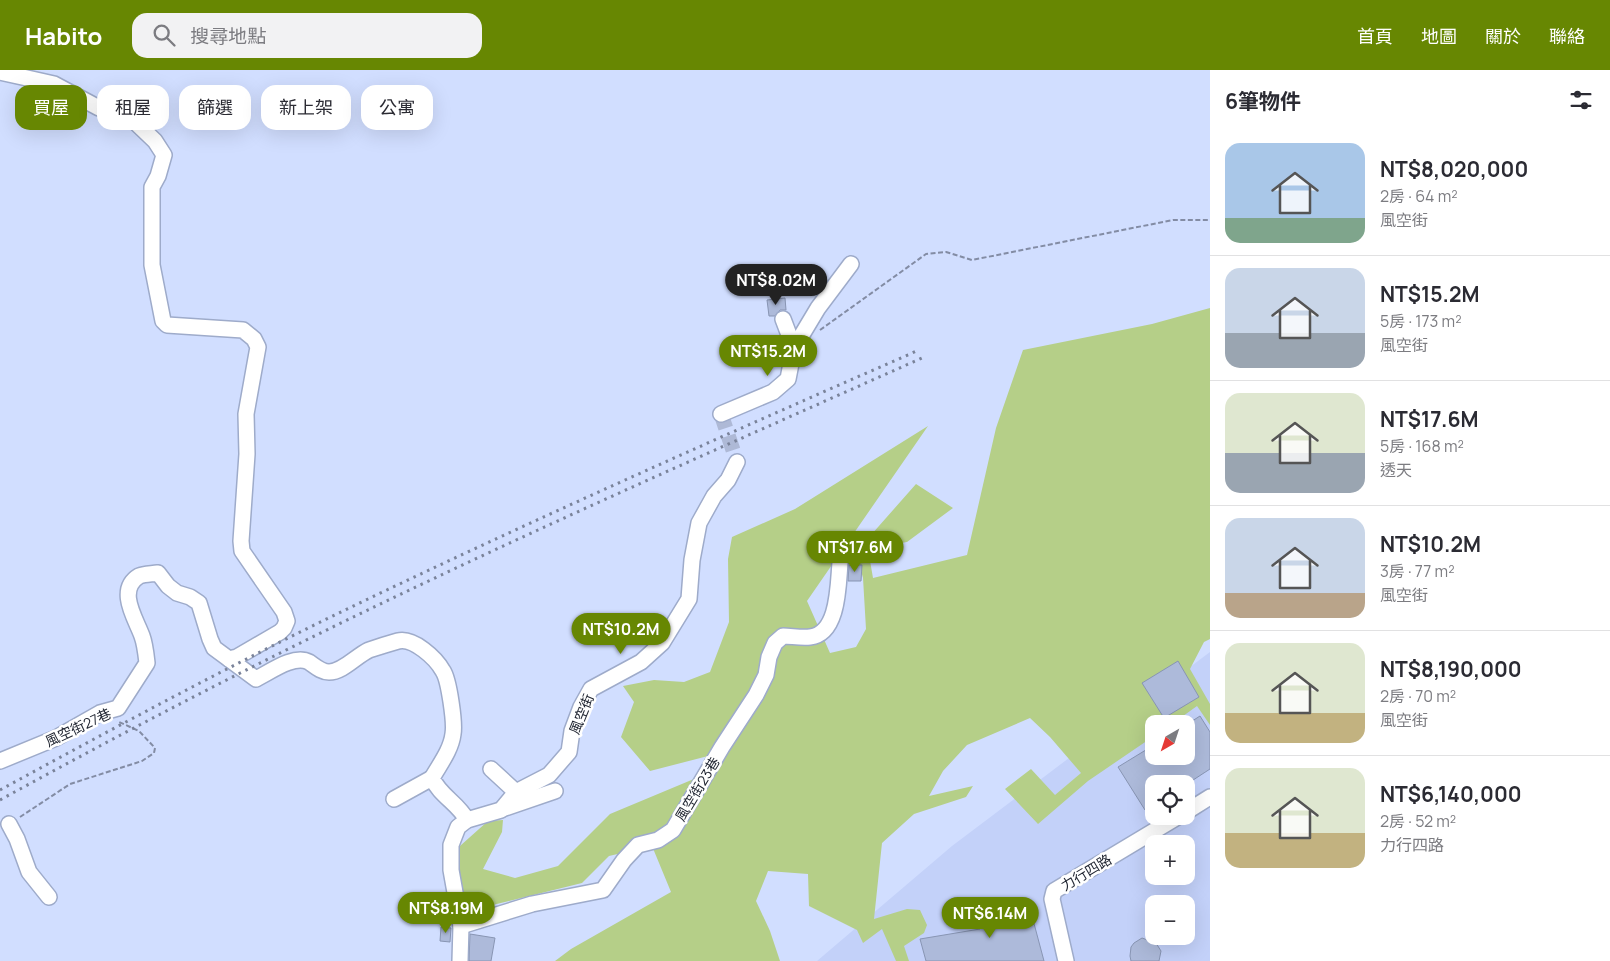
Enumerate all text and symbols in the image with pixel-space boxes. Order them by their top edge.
search box [132,13,482,58]
text: Habito [25,19,102,52]
icon: search [150,21,178,49]
text: 搜尋地點 [190,23,266,49]
text: 首頁 [1357,24,1393,48]
text: 地圖 [1421,24,1457,48]
text: 關於 [1485,24,1521,48]
text: 聯絡 [1549,24,1585,48]
chip: 買屋 [15,85,87,130]
chip: 租屋 [97,85,169,130]
chip: 篩選 [179,85,251,130]
chip: 新上架 [261,85,351,130]
chip: 公寓 [361,85,433,130]
icon: filters [1567,86,1595,114]
text: 6筆物件 [1225,87,1301,115]
text: NT$8,020,000 [1380,155,1528,183]
icon: home [1265,163,1325,223]
text: 2房 · 64 m² [1380,185,1458,207]
text: 風空街 [1380,209,1428,231]
pin: NT$8.02M [724,264,828,306]
text: NT$8.02M [736,269,816,291]
text: NT$15.2M [1380,280,1479,308]
icon: home [1265,288,1325,348]
text: 5房 · 173 m² [1380,310,1462,332]
pin: NT$15.2M [716,334,820,377]
text: 風空街 [1380,334,1428,356]
text: NT$15.2M [730,340,806,362]
text: NT$17.6M [1380,405,1478,433]
icon: home [1265,413,1325,473]
text: 5房 · 168 m² [1380,435,1464,457]
text: 透天 [1380,459,1412,481]
pin: NT$17.6M [803,530,907,573]
text: NT$10.2M [1380,530,1481,558]
text: NT$17.6M [818,536,893,558]
icon: home [1265,538,1325,598]
text: 3房 · 77 m² [1380,560,1455,582]
text: 風空街 [1380,584,1428,606]
pin: NT$10.2M [569,612,673,655]
text: NT$10.2M [583,618,659,640]
text: NT$8,190,000 [1380,655,1522,683]
icon: home [1265,663,1325,723]
text: 2房 · 70 m² [1380,685,1456,707]
street label: 風空街 [564,691,598,737]
street label: 風空街27巷 [42,703,114,751]
text: 風空街 [1380,709,1428,731]
north arrow [1145,715,1195,765]
map controls [1145,715,1195,945]
street label: 風空街23巷 [670,753,724,825]
button: locate [1145,775,1195,825]
text: NT$6,140,000 [1380,780,1522,808]
icon: home [1265,788,1325,848]
text: 2房 · 52 m² [1380,810,1456,832]
text: 力行四路 [1380,834,1444,856]
button: + [1145,835,1195,885]
street label: 力行四路 [1057,849,1115,895]
pin: NT$8.19M [394,892,498,934]
button: − [1145,895,1195,945]
pin: NT$6.14M [938,896,1042,939]
text: NT$8.19M [409,897,483,919]
text: NT$6.14M [953,902,1027,924]

